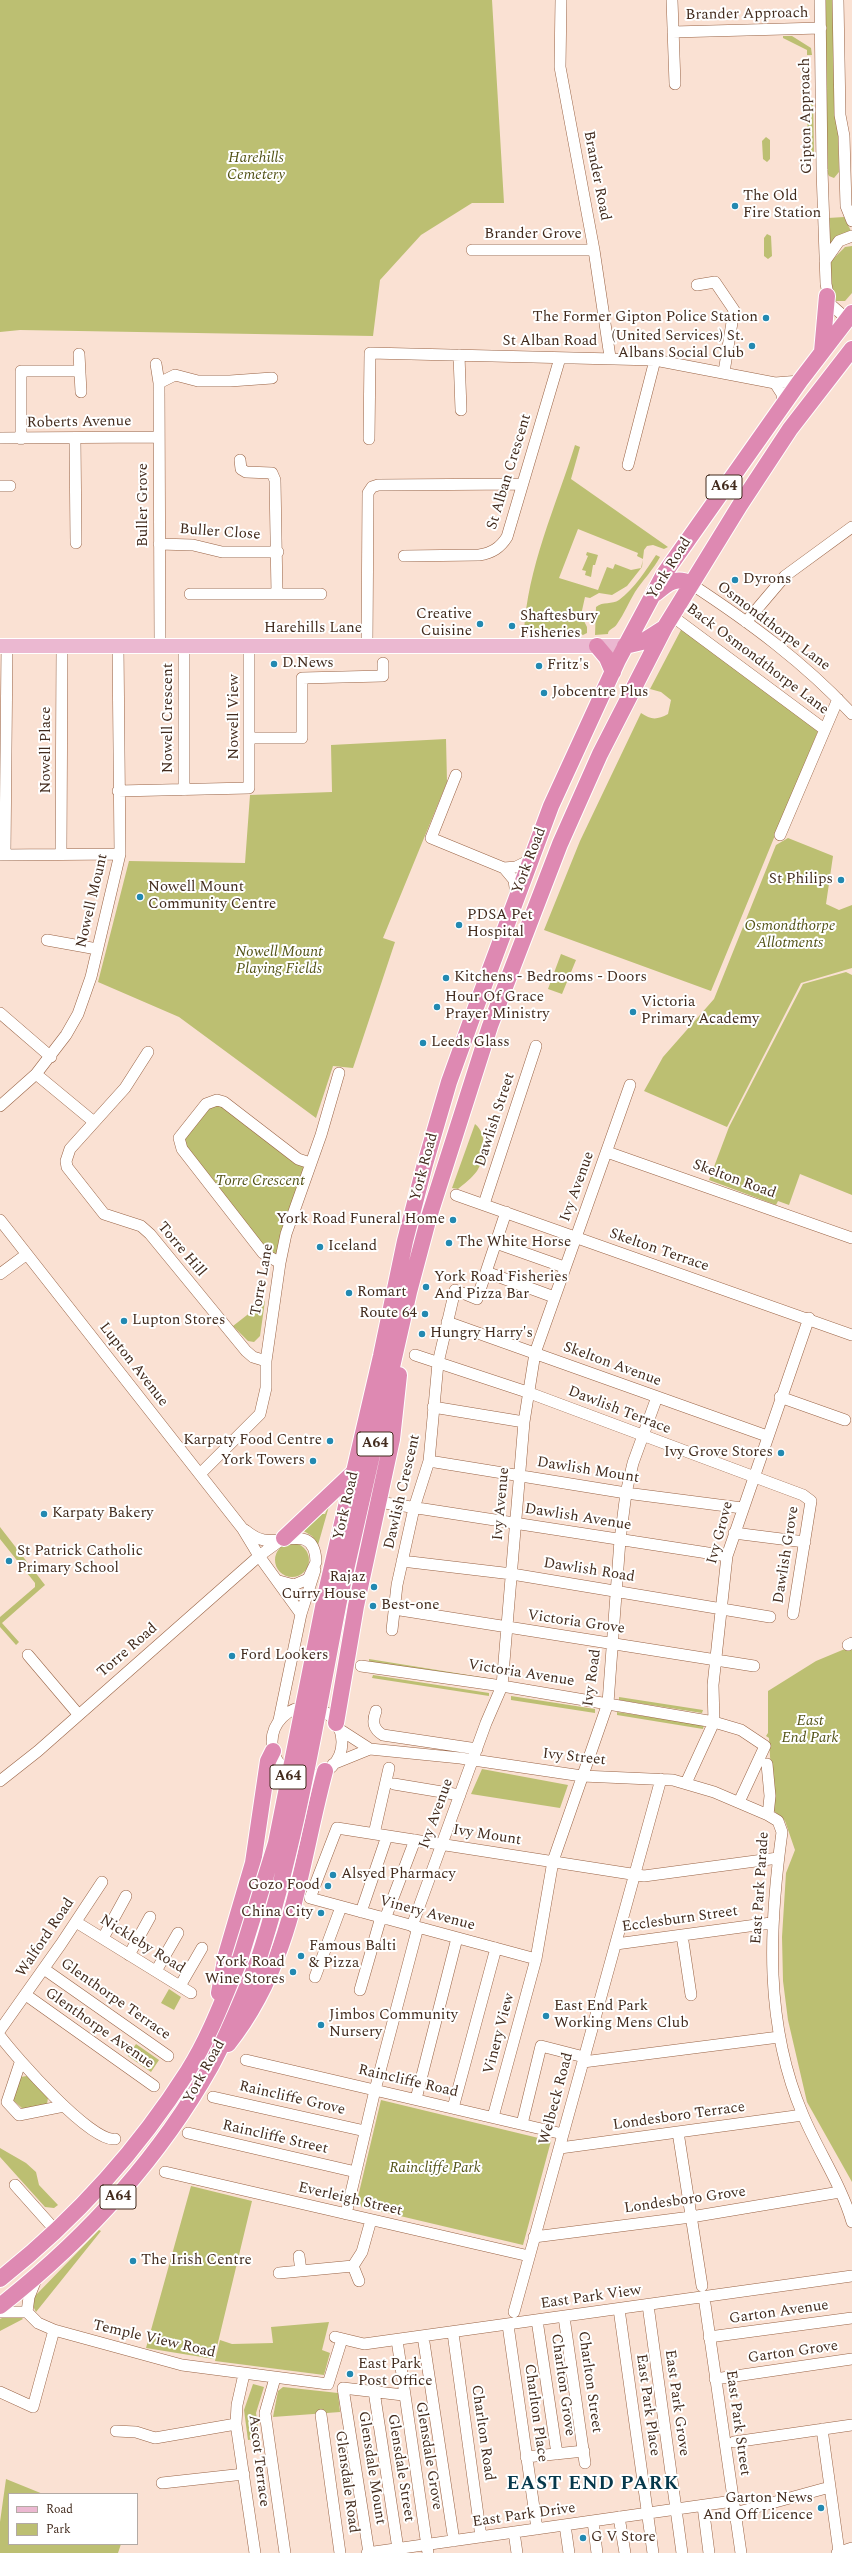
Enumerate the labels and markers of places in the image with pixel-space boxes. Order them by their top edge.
place label: The Old Fire Station [743,188,821,223]
marker: The Old Fire Station [730,201,740,211]
place label: The Former Gipton Police Station [533,309,758,327]
marker: The Former Gipton Police Station [761,313,771,323]
place label: (United Services) St. Albans Social Club [612,328,744,363]
marker: (United Services) St. Albans Social Club [747,341,757,351]
place label: Dyrons [743,571,791,589]
marker: Dyrons [730,575,740,585]
place label: Creative Cuisine [416,606,472,641]
place label: Shaftesbury Fisheries [520,608,598,643]
marker: Creative Cuisine [475,619,485,629]
marker: Shaftesbury Fisheries [507,621,517,631]
place label: D.News [282,655,334,673]
place label: Fritz's [547,657,589,675]
marker: D.News [269,659,279,669]
marker: Fritz's [534,661,544,671]
place label: Jobcentre Plus [552,684,649,702]
marker: Jobcentre Plus [539,688,549,698]
place label: St Philips [769,871,833,889]
marker: St Philips [836,875,846,885]
place label: Nowell Mount Community Centre [148,879,276,914]
marker: Nowell Mount Community Centre [135,892,145,902]
place label: PDSA Pet Hospital [467,907,533,942]
marker: PDSA Pet Hospital [454,920,464,930]
place label: Kitchens - Bedrooms - Doors [454,969,647,987]
marker: Kitchens - Bedrooms - Doors [441,973,451,983]
place label: Hour Of Grace Prayer Ministry [445,989,549,1024]
place label: Victoria Primary Academy [641,994,759,1029]
marker: Hour Of Grace Prayer Ministry [432,1002,442,1012]
marker: Victoria Primary Academy [628,1007,638,1017]
place label: Leeds Glass [431,1034,510,1052]
marker: Leeds Glass [418,1038,428,1048]
place label: York Road Funeral Home [276,1211,445,1229]
marker: York Road Funeral Home [448,1215,458,1225]
place label: The White Horse [457,1234,571,1252]
place label: Iceland [328,1238,377,1256]
marker: The White Horse [444,1238,454,1248]
marker: Iceland [315,1242,325,1252]
place label: York Road Fisheries And Pizza Bar [434,1269,568,1304]
marker: York Road Fisheries And Pizza Bar [421,1282,431,1292]
place label: Romart [357,1284,406,1302]
marker: Romart [344,1288,354,1298]
place label: Route 64 [359,1305,417,1323]
marker: Route 64 [420,1309,430,1319]
place label: Lupton Stores [132,1312,226,1330]
marker: Lupton Stores [119,1316,129,1326]
place label: Hungry Harry's [430,1325,533,1343]
marker: Hungry Harry's [417,1329,427,1339]
place label: Karpaty Food Centre [183,1432,322,1450]
marker: Karpaty Food Centre [325,1436,335,1446]
place label: Ivy Grove Stores [664,1444,773,1462]
marker: Ivy Grove Stores [776,1448,786,1458]
place label: York Towers [221,1452,305,1470]
marker: York Towers [308,1456,318,1466]
place label: Karpaty Bakery [52,1505,154,1523]
marker: Karpaty Bakery [39,1509,49,1519]
place label: St Patrick Catholic Primary School [17,1543,143,1578]
marker: St Patrick Catholic Primary School [4,1556,14,1566]
place label: Rajaz Curry House [281,1569,366,1604]
marker: Rajaz Curry House [369,1582,379,1592]
place label: Best-one [381,1597,439,1615]
marker: Best-one [368,1601,378,1611]
place label: Ford Lookers [240,1647,328,1665]
marker: Ford Lookers [227,1651,237,1661]
place label: Alsyed Pharmacy [341,1866,456,1884]
marker: Alsyed Pharmacy [328,1870,338,1880]
place label: Gozo Food [248,1877,320,1895]
marker: Gozo Food [323,1881,333,1891]
place label: China City [241,1904,313,1922]
marker: China City [316,1908,326,1918]
place label: Famous Balti & Pizza [309,1938,396,1973]
marker: Famous Balti & Pizza [296,1951,306,1961]
place label: York Road Wine Stores [205,1954,285,1989]
marker: York Road Wine Stores [288,1967,298,1977]
place label: East End Park Working Mens Club [554,1998,689,2033]
place label: Jimbos Community Nursery [329,2007,458,2042]
marker: East End Park Working Mens Club [541,2011,551,2021]
marker: Jimbos Community Nursery [316,2020,326,2030]
place label: The Irish Centre [141,2252,252,2270]
marker: The Irish Centre [128,2256,138,2266]
place label: East Park Post Office [358,2356,432,2391]
marker: East Park Post Office [345,2369,355,2379]
place label: Garton News And Off Licence [703,2490,813,2525]
marker: Garton News And Off Licence [816,2503,826,2513]
place label: G V Store [591,2529,656,2547]
marker: G V Store [578,2533,588,2543]

